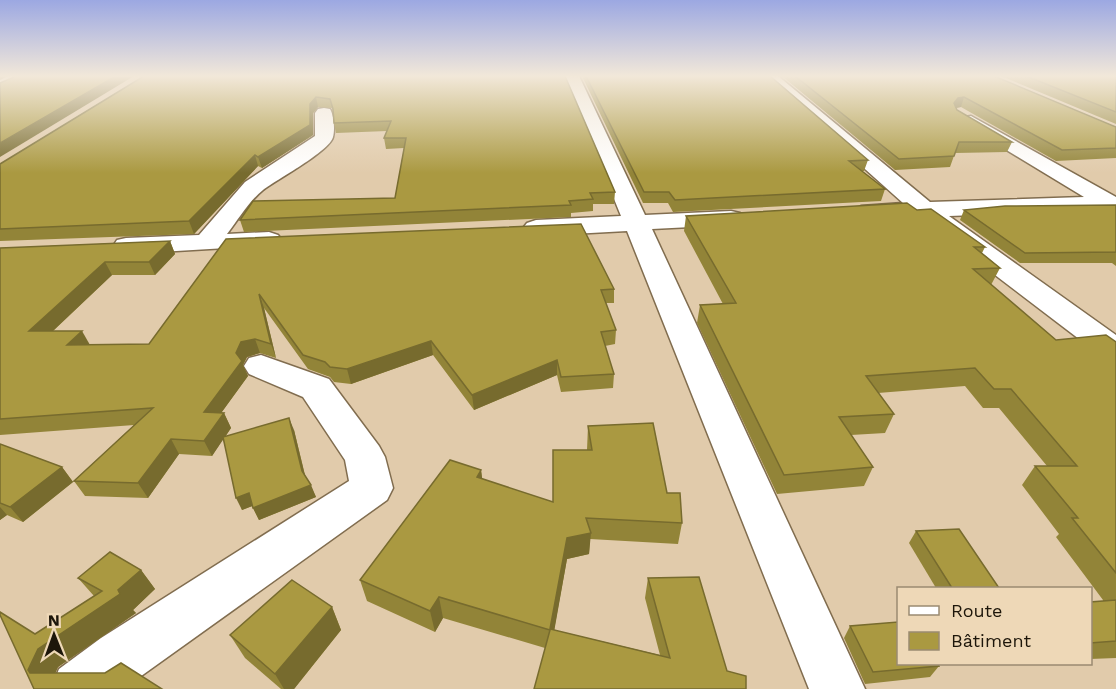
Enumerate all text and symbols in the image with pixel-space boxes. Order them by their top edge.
legend [897,587,1092,665]
text: Route [951,600,1003,621]
north arrow [24,605,84,665]
text: N [48,611,60,630]
text: Bâtiment [951,630,1031,651]

